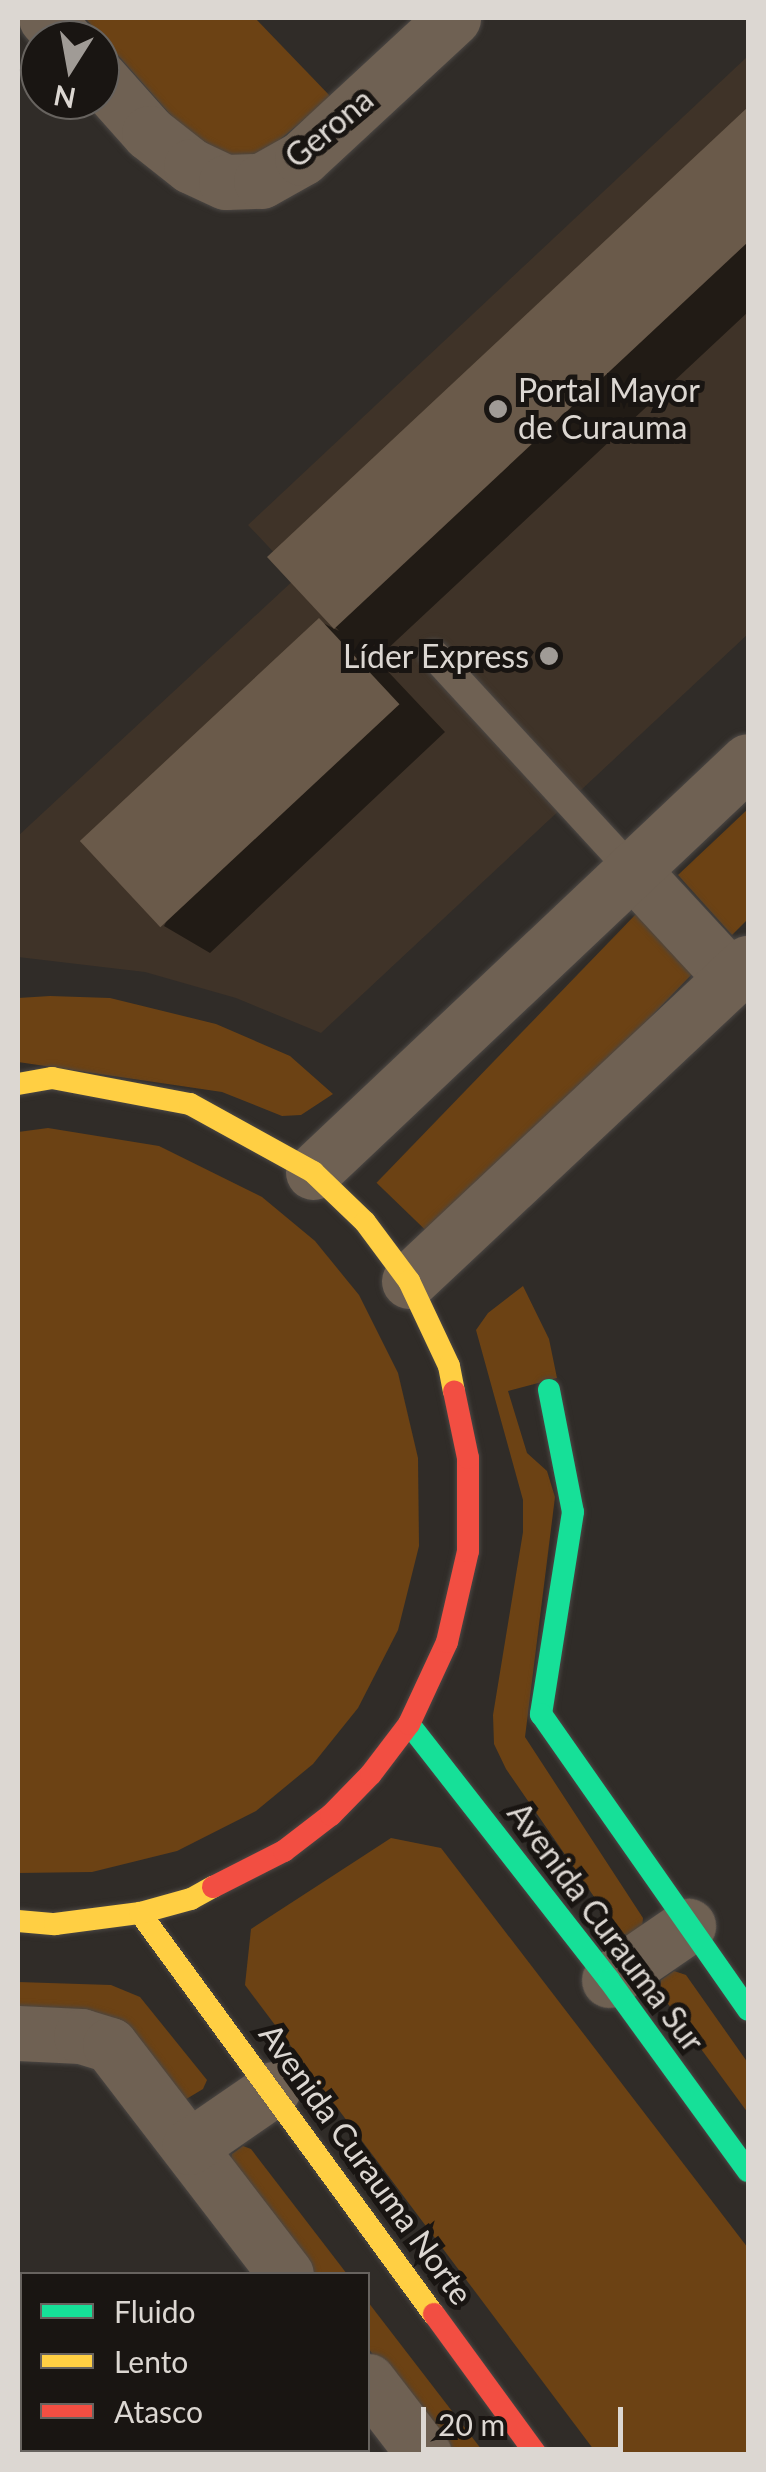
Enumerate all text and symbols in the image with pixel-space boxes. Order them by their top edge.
north arrow [20,20,120,120]
text: N [51,79,78,116]
street label: Gerona [277,80,381,176]
place label: Portal Mayor de Curauma [518,372,700,447]
marker: Portal Mayor de Curauma [487,398,509,420]
place label: Líder Express [342,637,529,675]
marker: Líder Express [538,645,560,667]
street label: Avenida Curauma Sur [500,1795,712,2059]
street label: Avenida Curauma Norte [251,2016,481,2312]
legend [20,2272,370,2452]
text: Fluido [114,2293,196,2329]
text: Lento [114,2343,188,2379]
scale bar [426,2387,628,2449]
text: Atasco [114,2393,203,2429]
text: 20 m [438,2406,505,2442]

